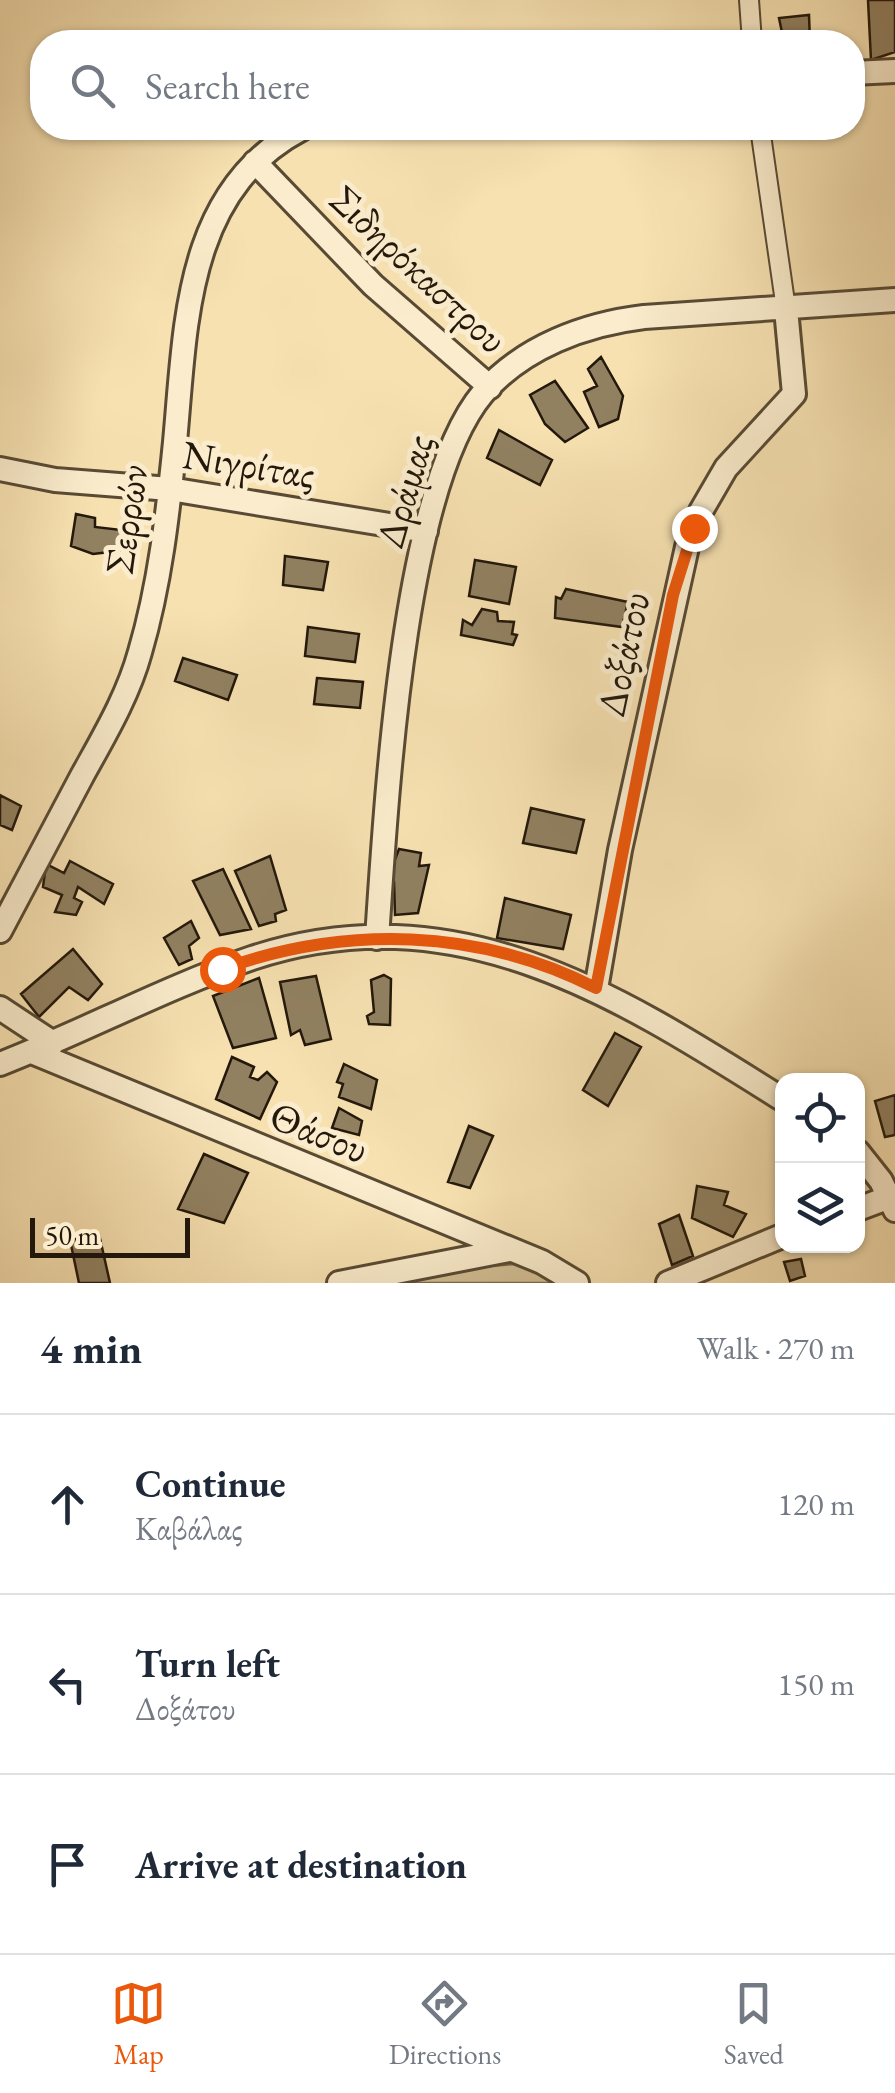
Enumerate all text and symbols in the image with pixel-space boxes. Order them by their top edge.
search box [30,30,865,140]
icon: search [65,58,120,113]
text: Search here [145,61,310,110]
street label: Σιδηρόκαστρου [319,173,519,365]
street label: Νιγρίτας [179,428,319,500]
street label: Δράμας [363,428,445,554]
street label: Σερρών [93,461,159,577]
route end [672,506,718,552]
street label: Δοξάτου [584,587,662,721]
route start [200,947,246,993]
map controls [775,1073,865,1253]
button: locate [775,1073,865,1163]
street label: Θάσου [262,1089,376,1175]
button: layers [775,1163,865,1253]
scale bar [30,1213,190,1258]
text: 50 m [45,1217,99,1253]
text: 4 min [40,1321,142,1376]
text: Walk · 270 m [697,1327,855,1369]
text: Continue [135,1459,286,1508]
icon: ahead [40,1477,95,1532]
text: 120 m [778,1483,855,1525]
text: Καβάλας [135,1508,243,1550]
text: Turn left [135,1639,280,1688]
icon: left [40,1657,95,1712]
text: 150 m [778,1663,855,1705]
text: Δοξάτου [135,1688,236,1730]
icon: arrive [40,1837,95,1892]
text: Arrive at destination [135,1840,467,1889]
tab: Map [111,1976,166,2072]
tab: Directions [389,1976,501,2072]
tab: Saved [724,1976,784,2072]

